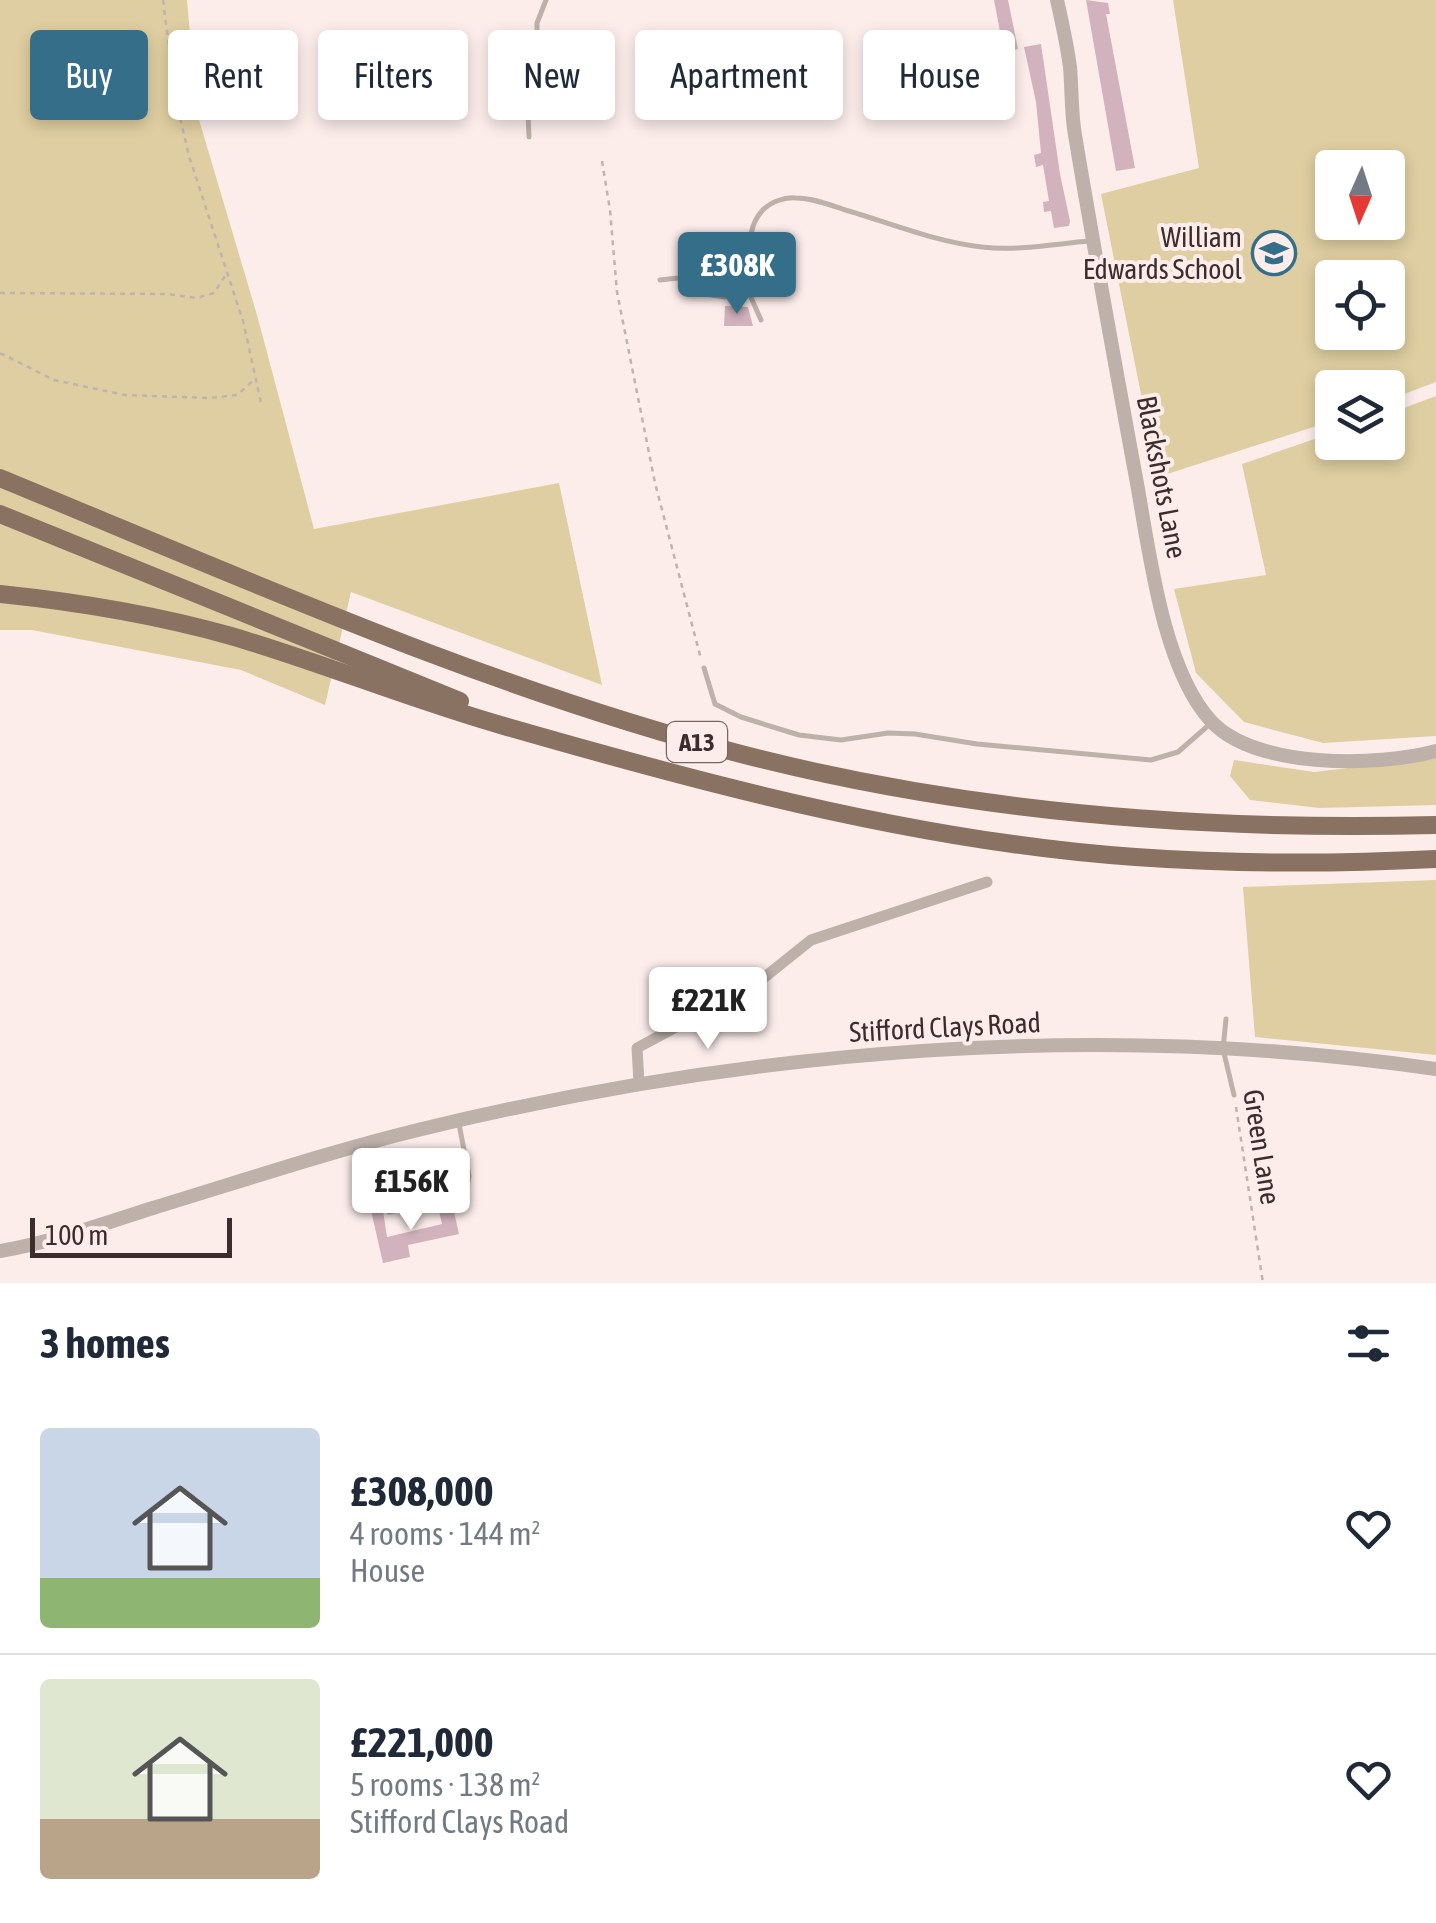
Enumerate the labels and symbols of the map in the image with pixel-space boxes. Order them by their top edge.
north arrow [1315,150,1405,240]
place label: William Edwards School [1083,221,1243,285]
school or university icon: William Edwards School [1251,230,1297,276]
pin: £308K [667,232,807,317]
street label: Blackshots Lane [1131,393,1193,561]
road number: A13 [667,722,727,762]
pin: £221K [638,967,778,1052]
street label: Stifford Clays Road [848,1006,1042,1048]
street label: Green Lane [1237,1087,1287,1207]
pin: £156K [341,1148,481,1233]
scale bar [30,1213,232,1258]

